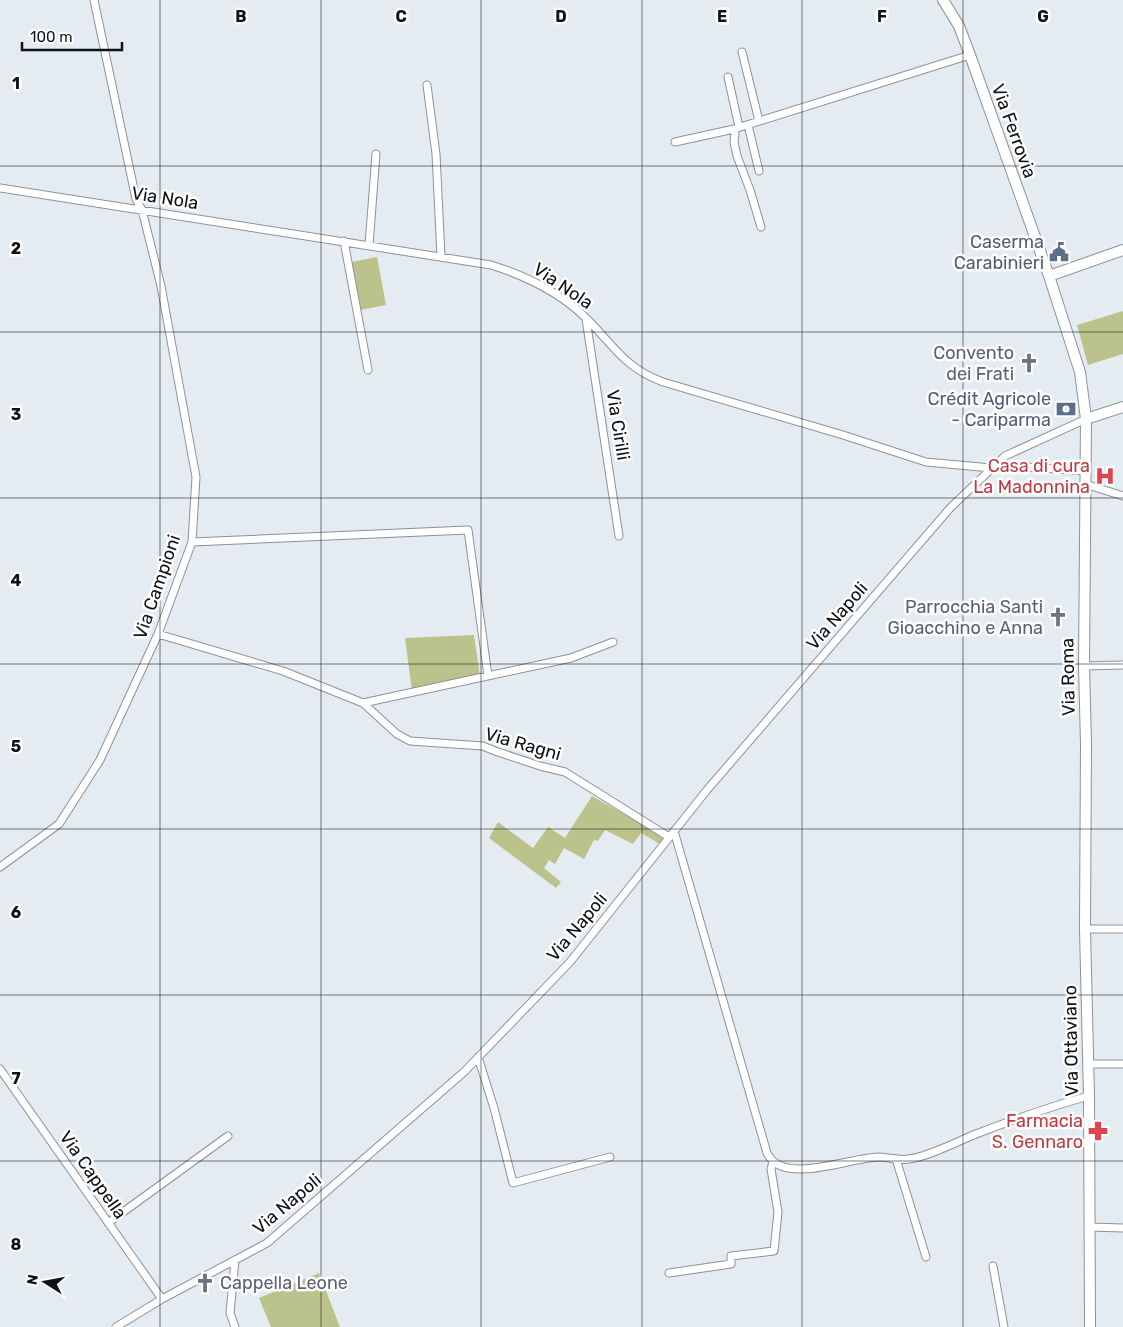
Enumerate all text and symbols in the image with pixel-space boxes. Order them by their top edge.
text: B [235,7,247,26]
text: C [395,7,407,26]
text: D [555,7,567,26]
text: E [717,7,727,26]
text: F [877,7,887,26]
text: G [1037,7,1049,26]
scale bar [22,20,122,52]
text: 100 m [30,28,72,46]
text: 1 [12,74,20,93]
street label: Via Ferrovia [987,81,1041,181]
street label: Via Nola [130,182,200,214]
place label: Caserma Carabinieri [954,231,1044,274]
text: 2 [11,239,21,258]
public building icon: Caserma Carabinieri [1048,241,1070,263]
street label: Via Nola [529,258,597,314]
place label: Convento dei Frati [933,342,1014,385]
church icon: Convento dei Frati [1018,352,1040,374]
street label: Via Cirilli [602,388,634,462]
place label: Crédit Agricole - Cariparma [928,388,1051,431]
bank icon: Crédit Agricole - Cariparma [1055,398,1077,420]
text: 3 [11,405,21,424]
place label: Casa di cura La Madonnina [973,455,1090,498]
hospital icon: Casa di cura La Madonnina [1094,465,1116,487]
street label: Via Campioni [129,532,185,642]
text: 4 [11,571,22,590]
street label: Via Napoli [802,578,872,654]
place label: Parrocchia Santi Gioacchino e Anna [887,596,1043,639]
church icon: Parrocchia Santi Gioacchino e Anna [1047,606,1069,628]
street label: Via Roma [1056,638,1080,716]
street label: Via Ragni [482,723,564,765]
text: 5 [11,737,21,756]
street label: Via Napoli [542,888,612,966]
text: 6 [11,903,21,922]
street label: Via Ottaviano [1059,985,1083,1097]
text: 7 [11,1069,21,1088]
place label: Farmacia S. Gennaro [992,1110,1083,1153]
pharmacy icon: Farmacia S. Gennaro [1087,1120,1109,1142]
street label: Via Cappella [55,1127,131,1223]
street label: Via Napoli [248,1169,326,1239]
text: 8 [11,1235,22,1254]
north arrow [20,1257,70,1307]
church icon: Cappella Leone [194,1272,216,1294]
place label: Cappella Leone [220,1272,348,1294]
text: N [23,1273,42,1286]

